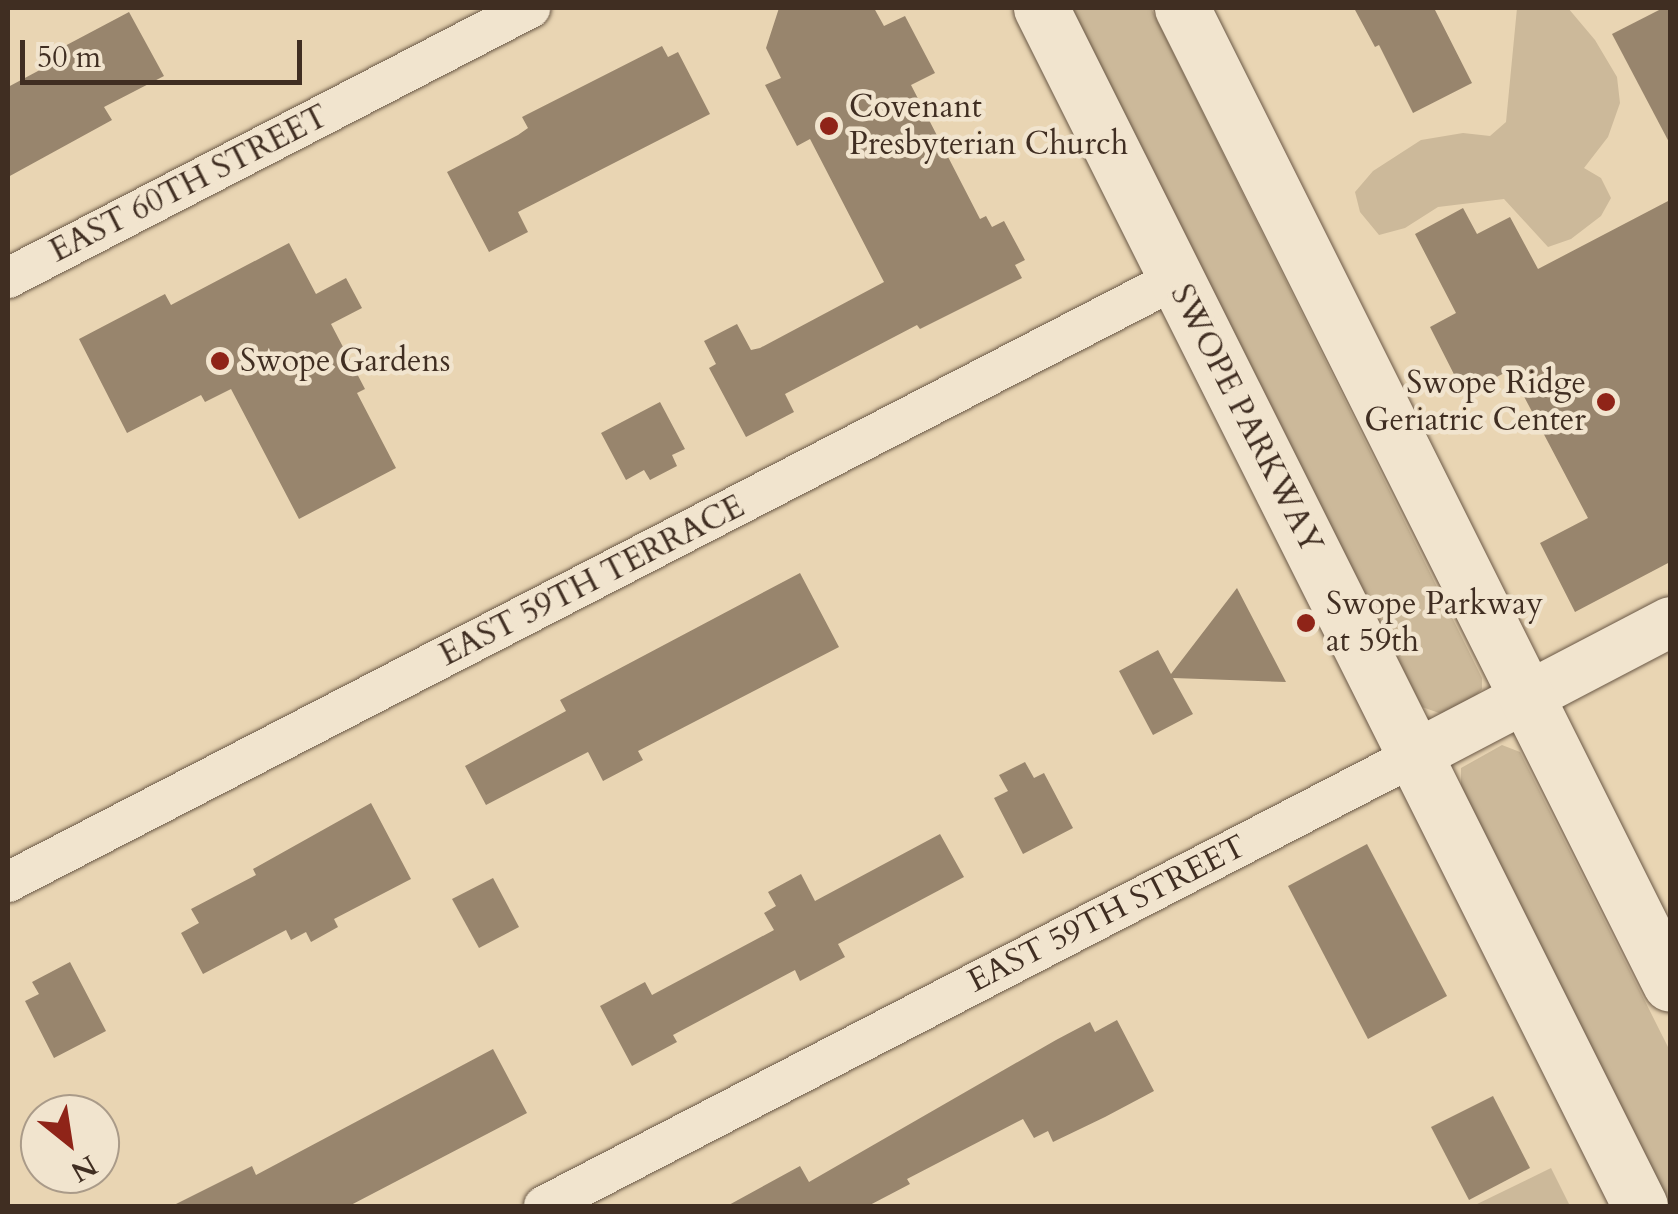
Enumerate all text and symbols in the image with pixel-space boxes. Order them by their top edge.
scale bar [25,20,308,82]
text: 50 m [37,37,101,78]
place label: Covenant Presbyterian Church [849,89,1128,164]
street label: EAST 60TH STREET [44,97,334,271]
marker: Covenant Presbyterian Church [818,115,840,137]
street label: SWOPE PARKWAY [1162,278,1330,560]
place label: Swope Gardens [240,342,450,380]
marker: Swope Gardens [209,350,231,372]
place label: Swope Ridge Geriatric Center [1364,365,1586,440]
marker: Swope Ridge Geriatric Center [1595,391,1617,413]
street label: EAST 59TH TERRACE [433,487,751,675]
place label: Swope Parkway at 59th [1326,586,1543,661]
marker: Swope Parkway at 59th [1295,612,1317,634]
street label: EAST 59TH STREET [962,827,1252,1001]
north arrow [20,1094,120,1194]
text: N [64,1146,104,1191]

